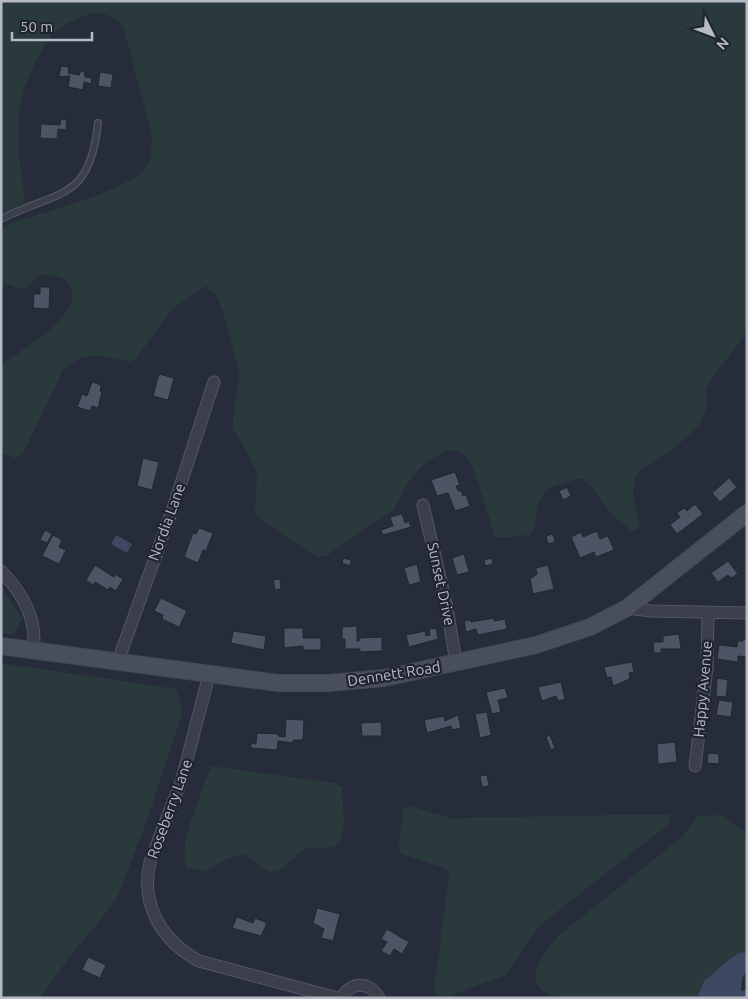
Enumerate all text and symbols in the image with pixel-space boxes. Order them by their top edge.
scale bar [12,10,92,42]
north arrow [688,10,738,60]
text: 50 m [20,18,53,35]
text: N [713,34,732,53]
street label: Nordia Lane [145,481,188,563]
street label: Sunset Drive [424,541,459,627]
street label: Happy Avenue [690,640,715,738]
street label: Dennett Road [346,658,442,689]
street label: Roseberry Lane [144,757,195,861]

